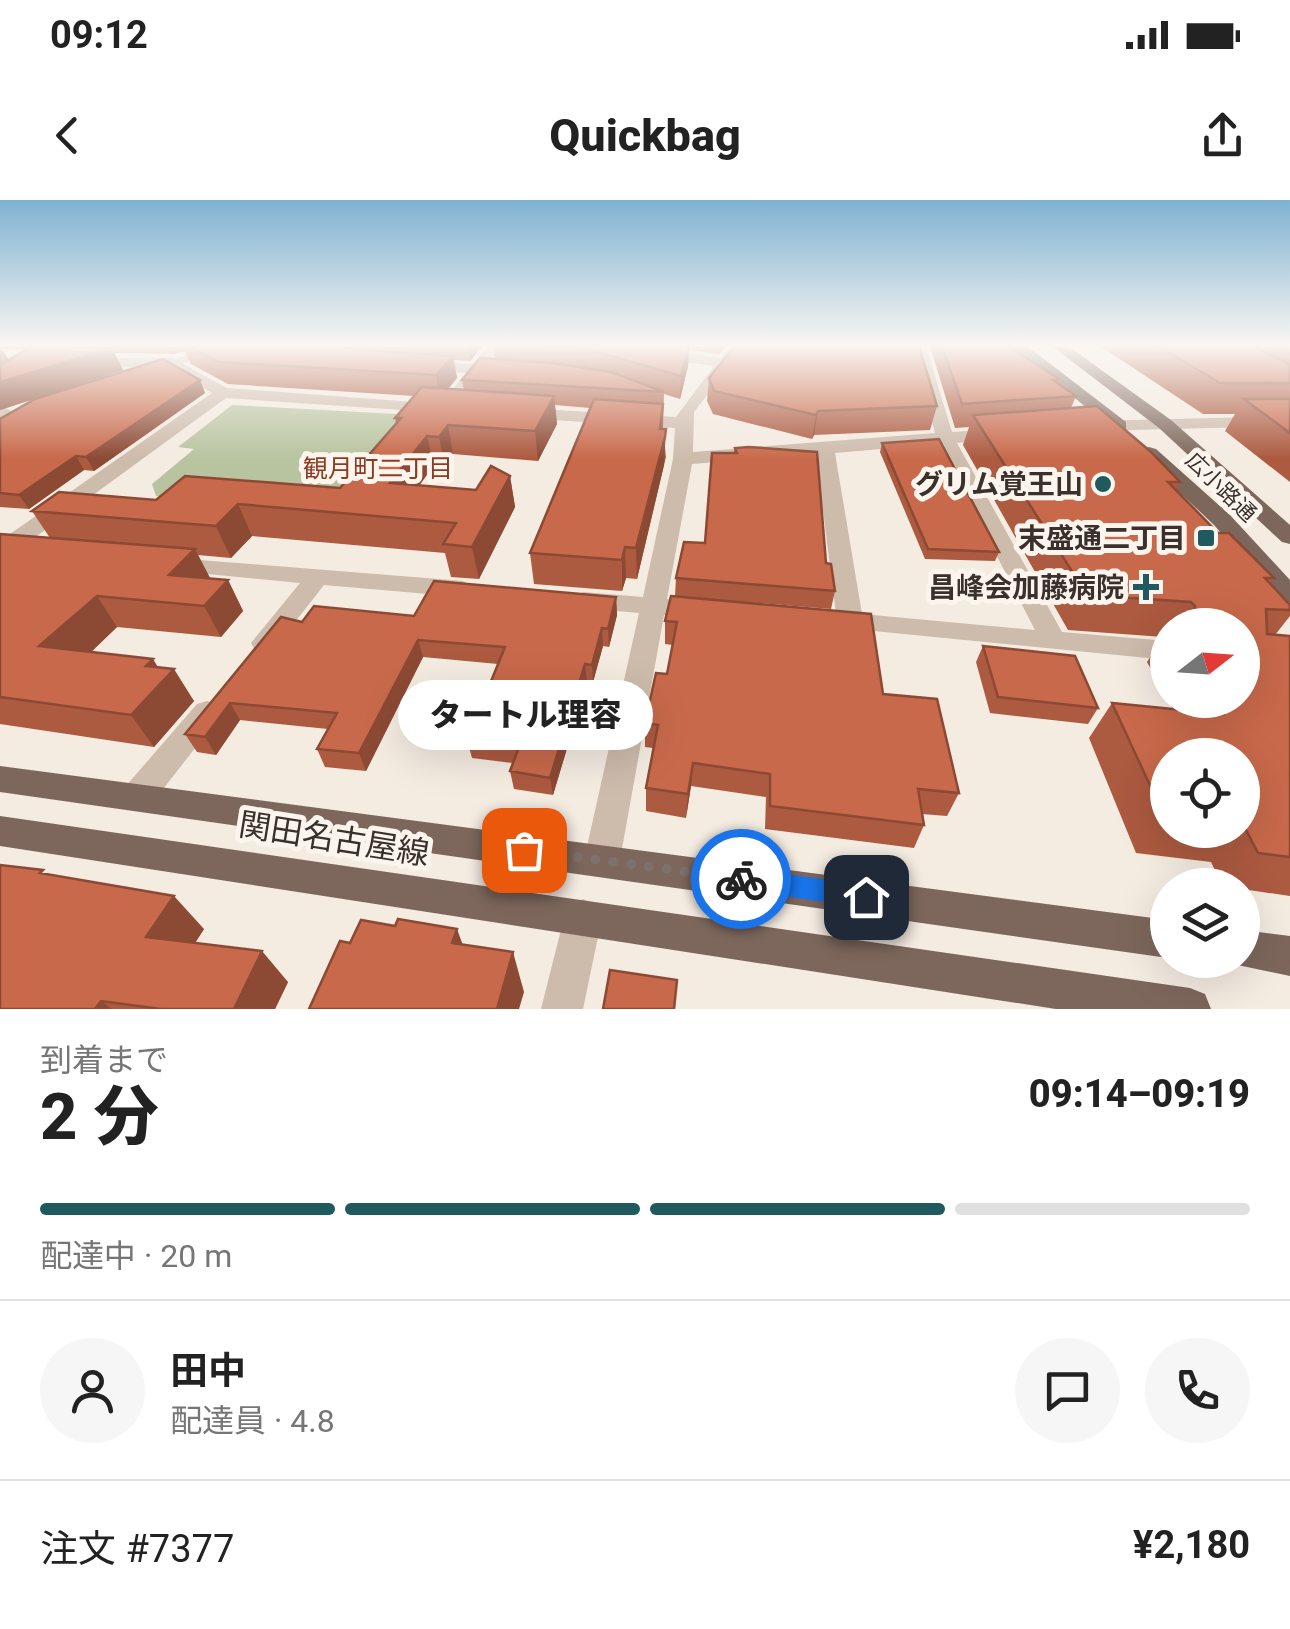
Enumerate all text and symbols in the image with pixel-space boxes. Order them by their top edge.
text: 09:12 [50,13,148,57]
icon: back [40,108,95,163]
icon: share [1195,108,1250,163]
text: Quickbag [549,109,741,162]
street label: 広小路通 [1181,447,1261,527]
district label: 観月町二丁目 [303,454,453,483]
place label: グリム覚王山 [915,468,1083,501]
marker: グリム覚王山 [1092,473,1114,495]
place label: 末盛通二丁目 [1018,522,1186,555]
marker: 末盛通二丁目 [1195,527,1217,549]
place label: 昌峰会加藤病院 [928,571,1124,604]
marker: 昌峰会加藤病院 [1133,574,1159,600]
north arrow [1150,608,1260,718]
map controls [1150,608,1260,978]
callout: タートル理容 [396,680,652,750]
text: タートル理容 [429,696,622,734]
button: locate [1150,738,1260,848]
street label: 関田名古屋線 [236,805,432,873]
pin [482,808,567,893]
icon: bag [497,823,552,878]
courier [691,829,791,929]
icon: bike [714,852,769,907]
pin [824,855,909,940]
button: layers [1150,868,1260,978]
icon: home [839,870,894,925]
text: 到着まで [40,1041,168,1079]
text: 09:14–09:19 [1029,1072,1250,1116]
text: 2 分 [40,1079,159,1155]
text: 配達中 · 20 m [40,1237,232,1275]
button: person [40,1338,145,1443]
button: chat [1015,1338,1120,1443]
button: phone [1145,1338,1250,1443]
text: 田中 [170,1349,246,1393]
text: 配達員 · 4.8 [170,1402,335,1440]
text: ¥2,180 [1133,1523,1250,1567]
text: 注文 #7377 [40,1527,234,1571]

